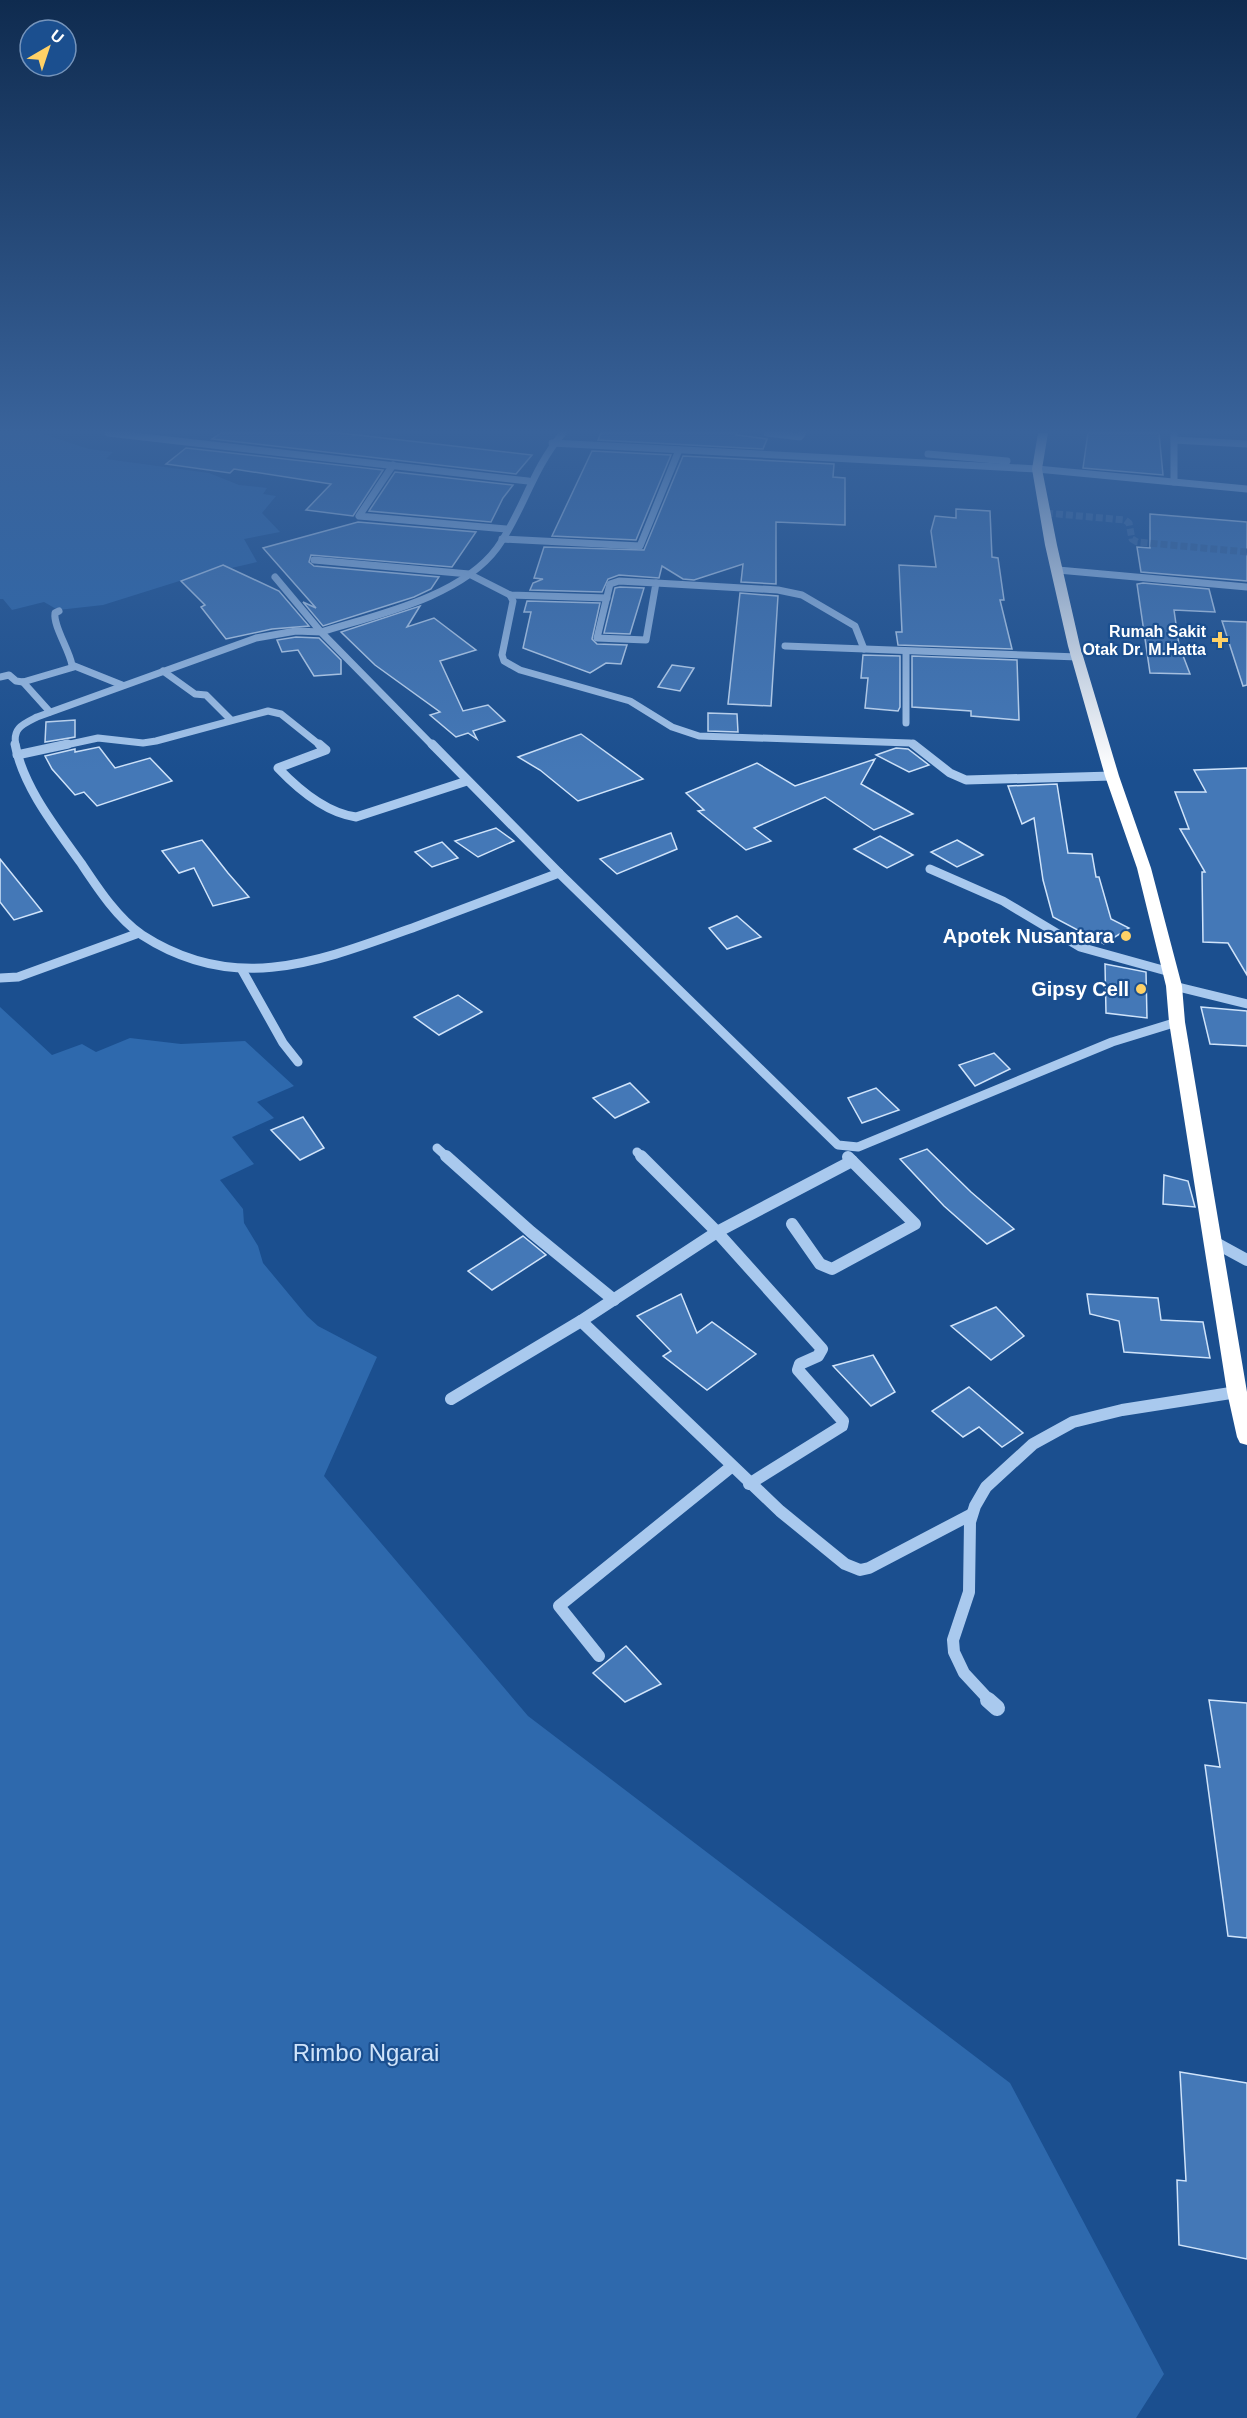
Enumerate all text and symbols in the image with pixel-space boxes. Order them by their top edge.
north arrow [18,18,78,78]
text: U [47,26,67,47]
place label: Rumah Sakit Otak Dr. M.Hatta [1082,623,1207,658]
marker: Rumah Sakit Otak Dr. M.Hatta [1211,631,1229,649]
place label: Apotek Nusantara [943,925,1115,947]
marker: Apotek Nusantara [1119,929,1133,943]
place label: Gipsy Cell [1031,978,1129,1000]
marker: Gipsy Cell [1134,982,1148,996]
park label: Rimbo Ngarai [293,2039,439,2066]

